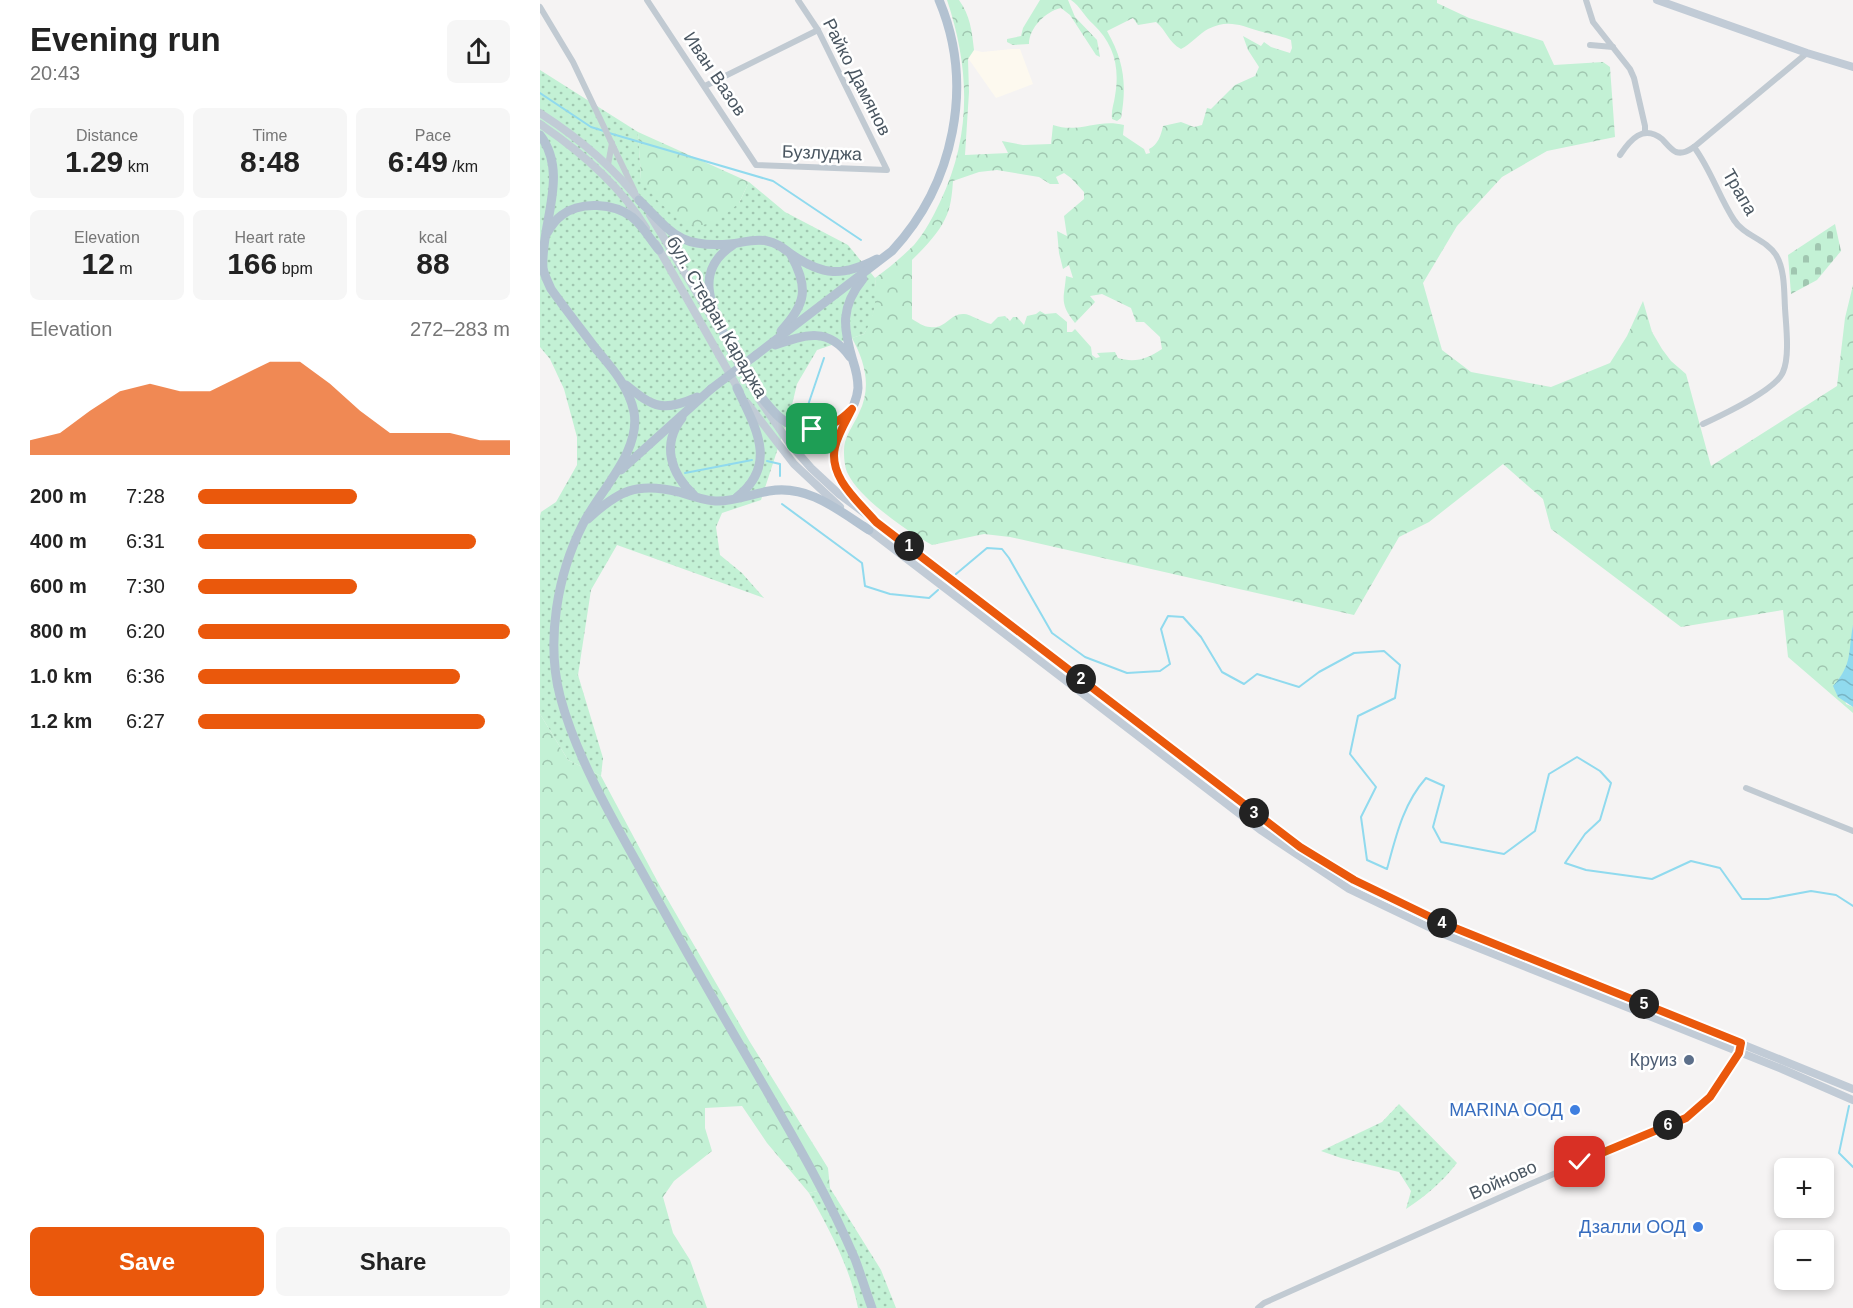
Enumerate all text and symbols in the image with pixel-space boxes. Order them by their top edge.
street label: Райко Дамянов [819,15,895,139]
button: share [447,20,510,83]
text: Evening run [30,21,221,58]
street label: Иван Вазов [680,28,750,120]
text: 20:43 [30,62,80,84]
text: Distance [76,127,138,144]
text: Time [253,127,287,144]
text: Pace [415,127,451,144]
street label: Бузлуджа [782,142,863,164]
text: 1.29 [65,145,123,178]
text: 8:48 [240,145,300,178]
text: 6:49 [388,145,448,178]
text: km [123,158,149,175]
text: /km [448,158,478,175]
street label: Трапа [1719,165,1762,219]
text: Elevation [74,229,140,246]
text: Heart rate [234,229,306,246]
text: kcal [419,229,447,246]
street label: бул. Стефан Караджа [663,233,772,402]
text: 12 [81,247,115,280]
text: 166 [227,247,277,280]
text: 88 [416,247,450,280]
text: m [115,260,133,277]
text: bpm [277,260,313,277]
text: Elevation [30,318,112,340]
text: 272–283 m [410,318,510,340]
pin [786,403,837,454]
icon: arrive [795,412,828,445]
text: 200 m [30,485,87,507]
text: 7:28 [126,485,165,507]
text: 400 m [30,530,87,552]
text: 6:31 [126,530,165,552]
pin: 1 [894,531,924,561]
text: 1 [905,537,913,554]
text: 600 m [30,575,87,597]
text: 7:30 [126,575,165,597]
text: 800 m [30,620,87,642]
text: 6:20 [126,620,165,642]
pin: 2 [1066,664,1096,694]
text: 1.0 km [30,665,92,687]
text: 6:36 [126,665,165,687]
text: 2 [1077,670,1085,687]
text: 1.2 km [30,710,92,732]
text: 6:27 [126,710,165,732]
pin: 3 [1239,798,1269,828]
text: 3 [1250,804,1258,821]
pin: 4 [1427,908,1457,938]
text: 4 [1438,914,1446,931]
pin: 5 [1629,989,1659,1019]
text: 5 [1640,995,1648,1012]
place label: Круиз [1629,1050,1677,1070]
marker: Круиз [1682,1053,1696,1067]
place label: MARINA ООД [1449,1100,1563,1120]
marker: MARINA ООД [1568,1103,1582,1117]
pin: 6 [1653,1110,1683,1140]
text: 6 [1664,1116,1672,1133]
pin [1554,1136,1605,1187]
icon: check [1563,1145,1596,1178]
street label: Войново [1466,1156,1540,1204]
map controls [1774,1158,1834,1290]
button: + [1774,1158,1834,1218]
place label: Дзалли ООД [1579,1217,1686,1237]
marker: Дзалли ООД [1691,1220,1705,1234]
button: Save [30,1227,264,1296]
button: Share [276,1227,510,1296]
button: − [1774,1230,1834,1290]

